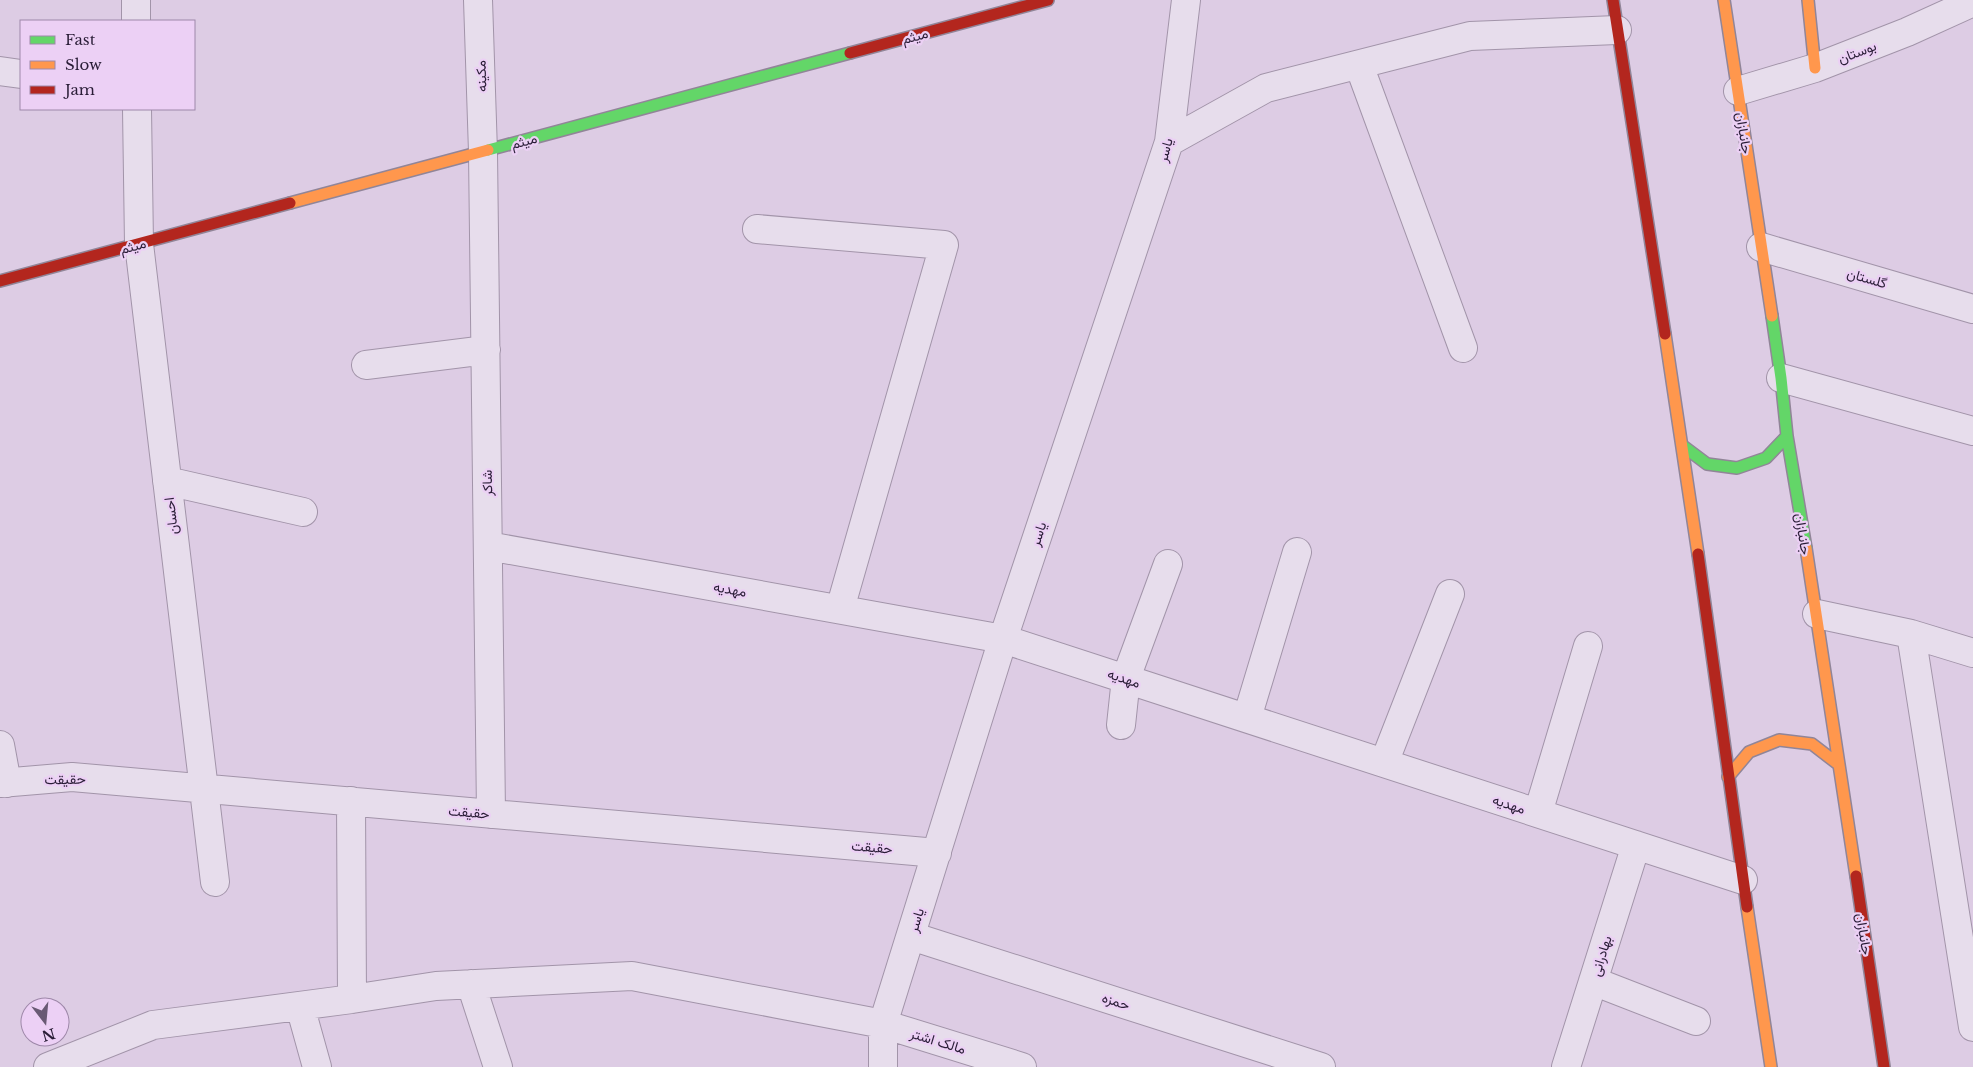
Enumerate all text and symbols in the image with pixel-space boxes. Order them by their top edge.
legend [20,20,195,110]
street label: میثم [900,24,930,48]
text: Fast [65,30,96,49]
street label: بوستان [1835,36,1879,68]
text: Slow [65,55,102,74]
street label: مکینه [471,60,491,92]
text: Jam [63,80,95,99]
street label: جانبازان [1732,111,1756,155]
street label: میثم [509,129,539,153]
street label: یاسر [1153,136,1177,165]
street label: میثم [118,234,148,258]
street label: گلستان [1845,264,1889,292]
street label: شاکر [478,470,496,497]
street label: احسان [160,496,182,536]
street label: جانبازان [1791,512,1815,556]
street label: یاسر [1025,520,1050,549]
street label: مهدیه [712,577,748,601]
street label: مهدیه [1105,664,1143,692]
street label: حقیقت [44,770,86,788]
street label: مهدیه [1490,790,1528,818]
street label: حقیقت [448,801,490,823]
street label: حقیقت [851,836,893,858]
street label: یاسر [904,906,928,935]
street label: جانبازان [1852,912,1876,956]
street label: بهادرانی [1586,933,1616,979]
street label: حمزه [1100,988,1132,1014]
north arrow [20,997,70,1047]
text: N [40,1024,57,1045]
street label: مالک اشتر [907,1024,968,1058]

